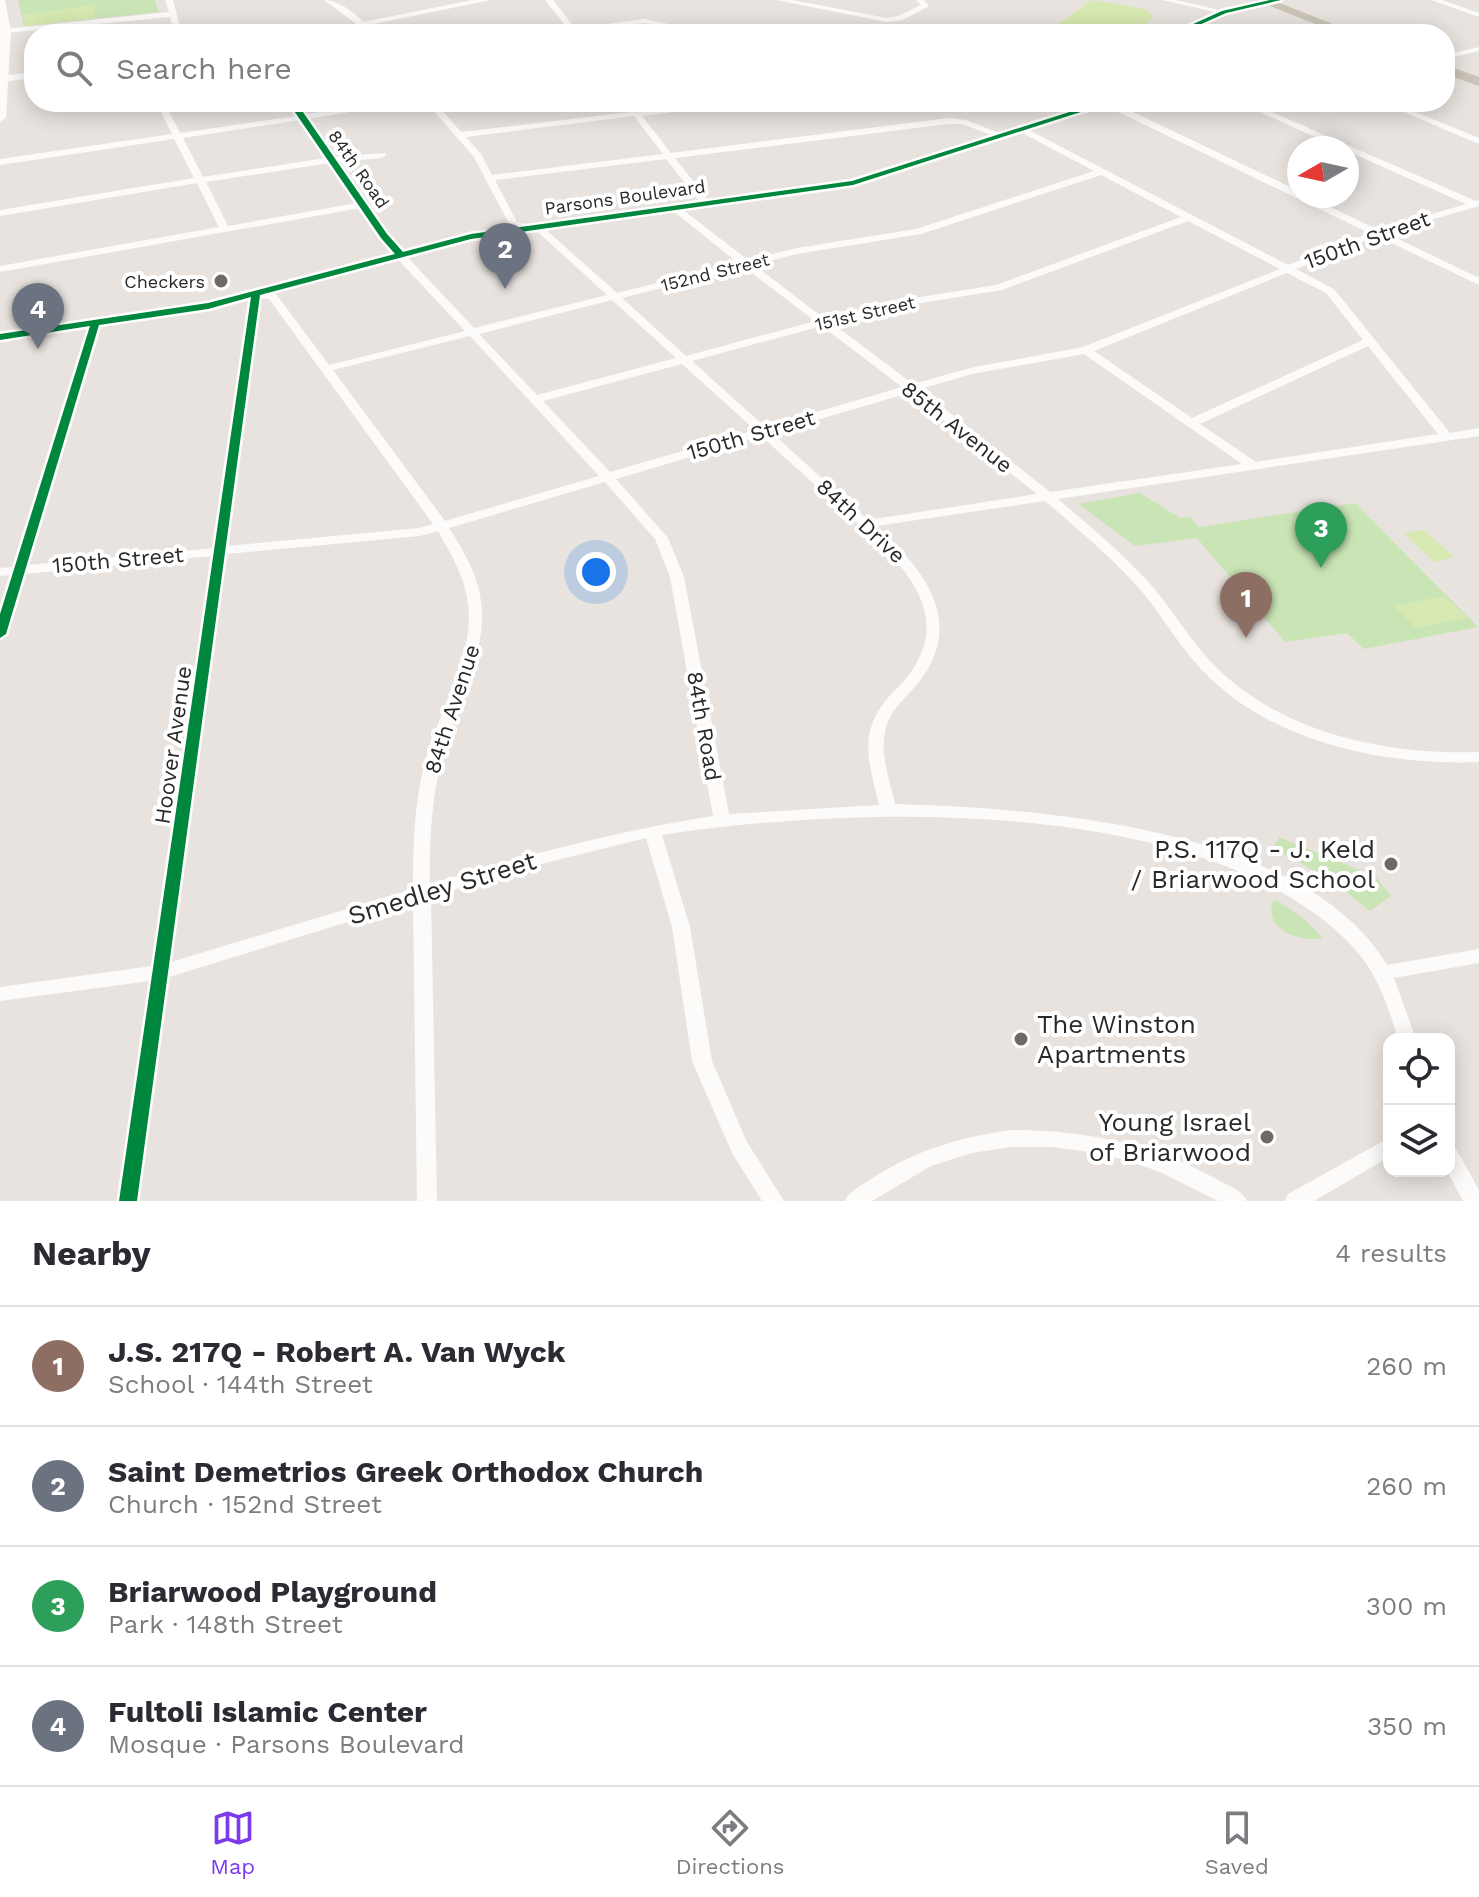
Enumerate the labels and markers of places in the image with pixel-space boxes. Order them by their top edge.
pin: 2 [479,223,531,289]
place label: Checkers [124,271,205,292]
marker: Checkers [212,272,230,290]
pin: 4 [12,283,64,349]
pin: 3 [1295,502,1347,568]
pin: 1 [1220,572,1272,638]
place label: P.S. 117Q - J. Keld / Briarwood School [1131,834,1375,894]
marker: P.S. 117Q - J. Keld / Briarwood School [1382,855,1400,873]
place label: The Winston Apartments [1037,1009,1196,1069]
marker: The Winston Apartments [1012,1030,1030,1048]
place label: Young Israel of Briarwood [1089,1107,1251,1167]
marker: Young Israel of Briarwood [1258,1128,1276,1146]

